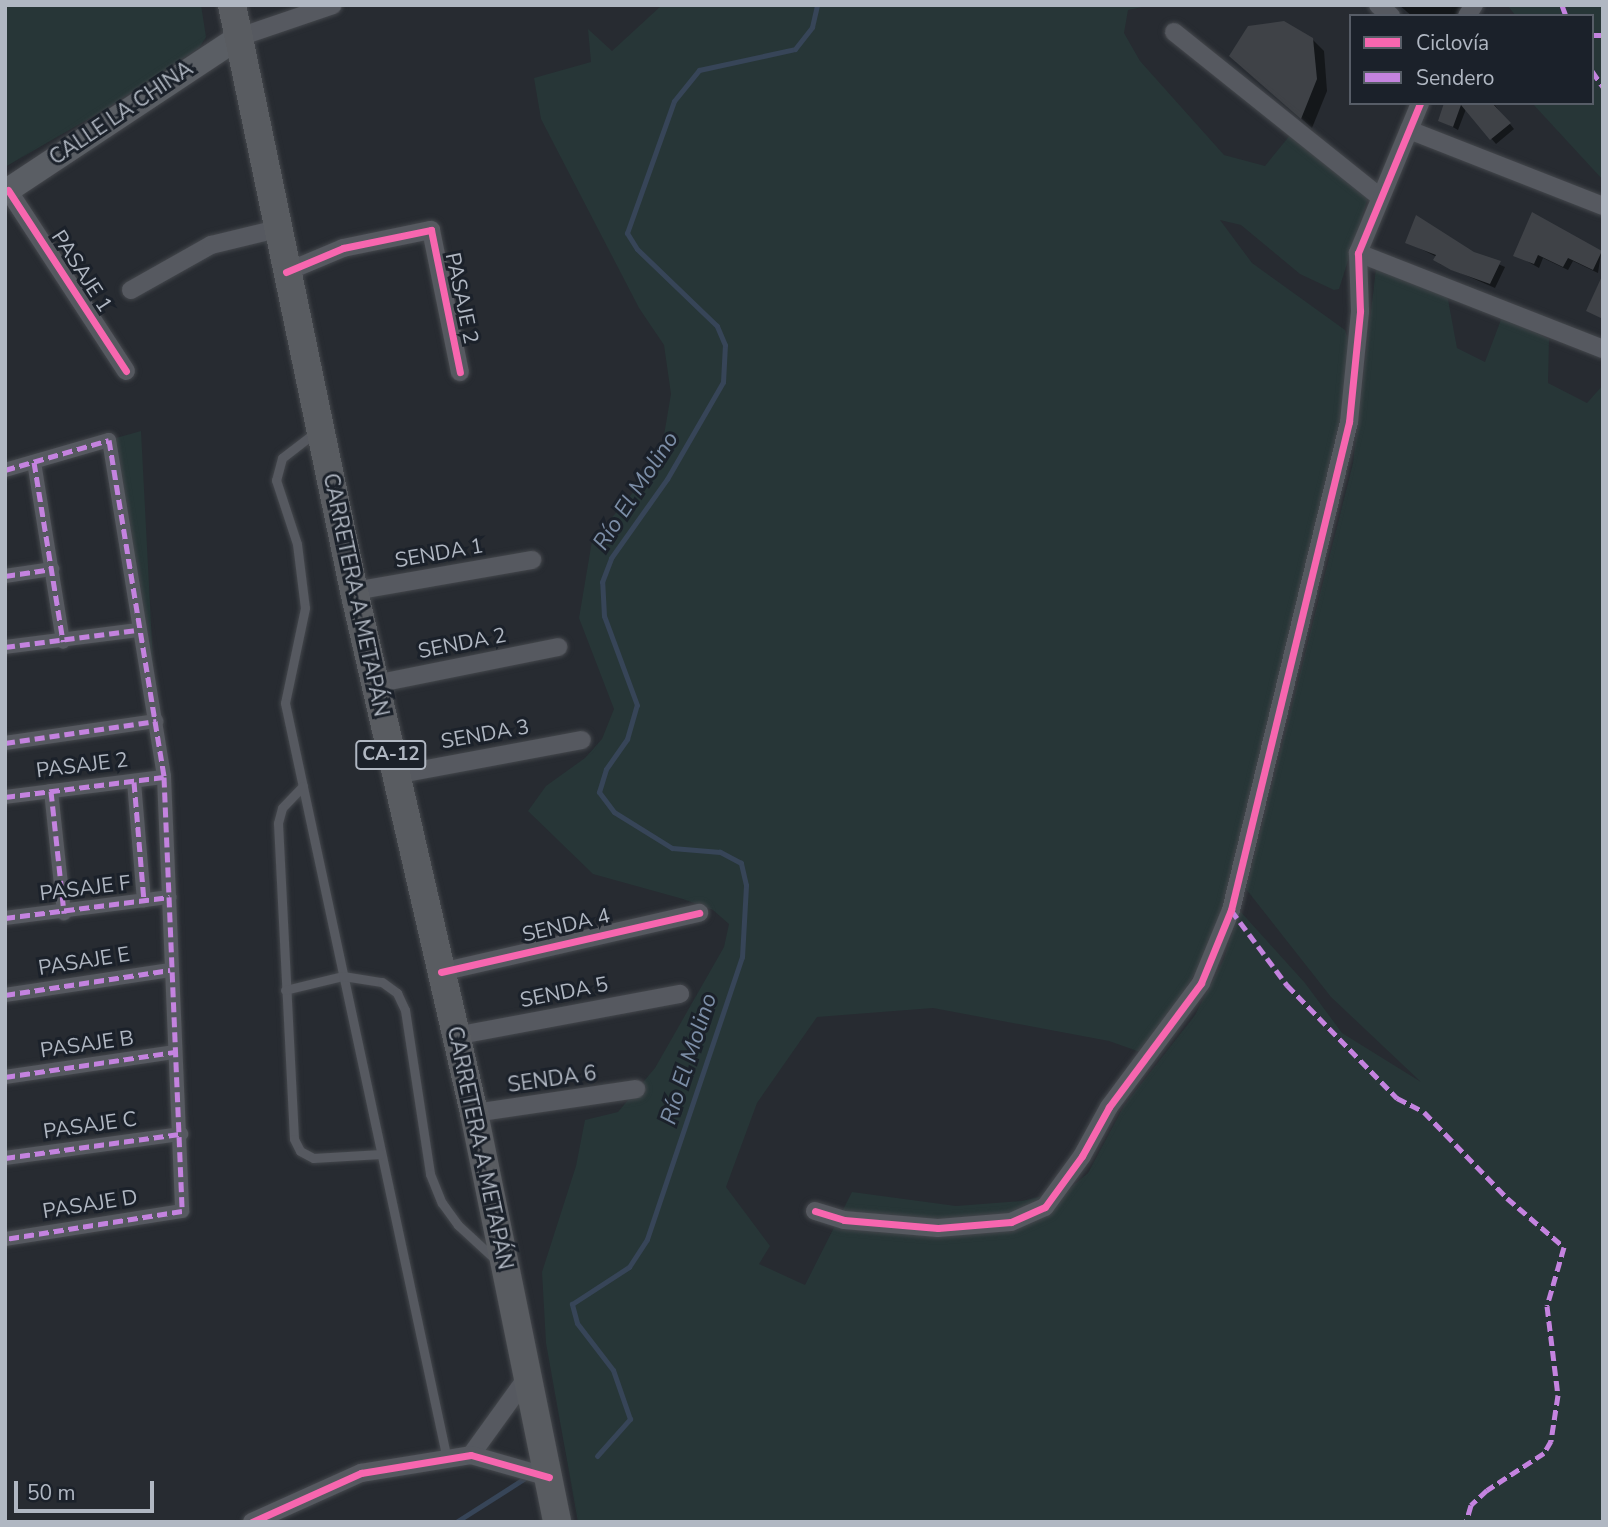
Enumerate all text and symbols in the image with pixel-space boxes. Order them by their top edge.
legend [1349,14,1594,105]
text: Ciclovía [1416,29,1489,57]
street label: CALLE LA CHINA [45,56,197,170]
text: Sendero [1416,64,1495,92]
street label: PASAJE 1 [46,225,118,317]
street label: PASAJE 2 [440,250,484,346]
water label: Río El Molino [587,426,685,556]
street label: CARRETERA A METAPÁN [318,471,394,719]
street label: SENDA 1 [393,533,485,573]
street label: SENDA 2 [416,622,508,664]
street label: SENDA 3 [439,714,531,754]
road number: CA-12 [354,740,428,770]
street label: PASAJE 2 [35,747,129,783]
street label: PASAJE F [38,870,132,906]
street label: SENDA 4 [520,903,612,947]
street label: PASAJE E [36,941,132,981]
street label: SENDA 5 [518,971,610,1013]
water label: Río El Molino [655,990,723,1128]
street label: CARRETERA A METAPÁN [442,1024,518,1272]
street label: PASAJE B [39,1025,135,1063]
street label: SENDA 6 [506,1060,598,1098]
street label: PASAJE C [42,1106,138,1144]
street label: PASAJE D [41,1184,139,1224]
scale bar [18,1468,158,1512]
text: 50 m [27,1479,76,1507]

